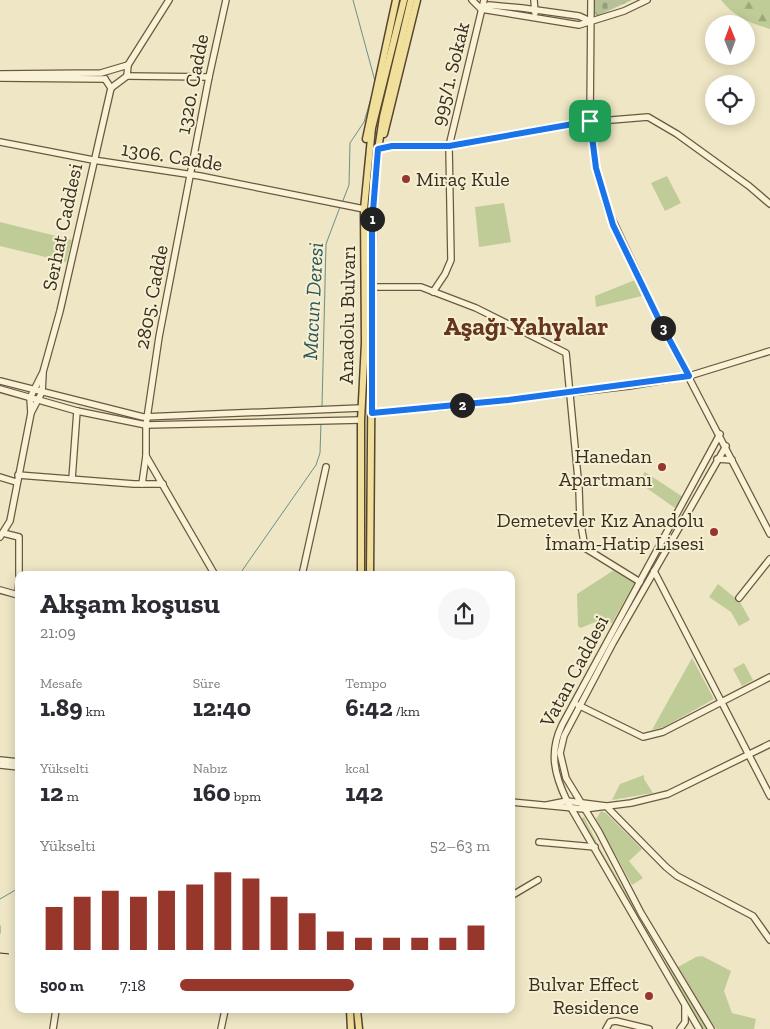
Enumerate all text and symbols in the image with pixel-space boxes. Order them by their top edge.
north arrow [705,15,755,65]
map controls [705,15,755,125]
street label: 995/1. Sokak [426,19,475,128]
street label: 1320. Cadde [171,32,213,136]
button: locate [705,75,755,125]
pin [569,100,611,142]
icon: arrive [576,107,604,135]
street label: 1306. Cadde [120,136,224,176]
street label: Serhat Caddesi [37,161,87,293]
place label: Miraç Kule [416,167,510,191]
marker: Miraç Kule [400,173,412,185]
pin: 1 [360,206,384,232]
text: 1 [370,211,375,228]
water label: Macun Deresi [297,242,328,360]
street label: 2805. Cadde [129,243,173,351]
street label: Anadolu Bulvarı [334,245,360,385]
district label: Aşağı Yahyalar [444,311,608,341]
pin: 3 [650,316,676,340]
text: 3 [660,320,667,337]
pin: 2 [450,392,474,418]
text: 2 [459,397,466,414]
place label: Hanedan Apartmanı [559,444,653,491]
marker: Hanedan Apartmanı [656,461,668,473]
place label: Demetevler Kız Anadolu İmam-Hatip Lisesi [497,508,704,555]
marker: Demetevler Kız Anadolu İmam-Hatip Lisesi [708,526,720,538]
text: Akşam koşusu [40,587,220,620]
button: share [438,588,490,640]
street label: Vatan Caddesi [534,611,614,732]
text: 21:09 [40,623,76,642]
text: Mesafe [40,675,82,692]
text: Süre [193,675,220,692]
text: Tempo [345,675,387,692]
text: 1.89 [40,692,83,722]
text: 12:40 [193,692,251,722]
text: 6:42 [345,692,393,722]
text: km [83,703,105,720]
text: /km [393,703,420,720]
text: Yükselti [40,760,89,777]
text: Nabız [193,760,227,777]
text: kcal [345,760,369,777]
text: 12 [40,777,64,807]
text: 160 [193,777,231,807]
text: 142 [345,777,383,807]
text: m [64,788,79,805]
text: bpm [231,788,261,805]
text: Yükselti [40,836,96,855]
text: 52–63 m [430,836,490,855]
place label: Bulvar Effect Residence [528,972,640,1019]
text: 500 m [40,976,84,995]
text: 7:18 [120,976,146,995]
marker: Bulvar Effect Residence [643,990,655,1002]

